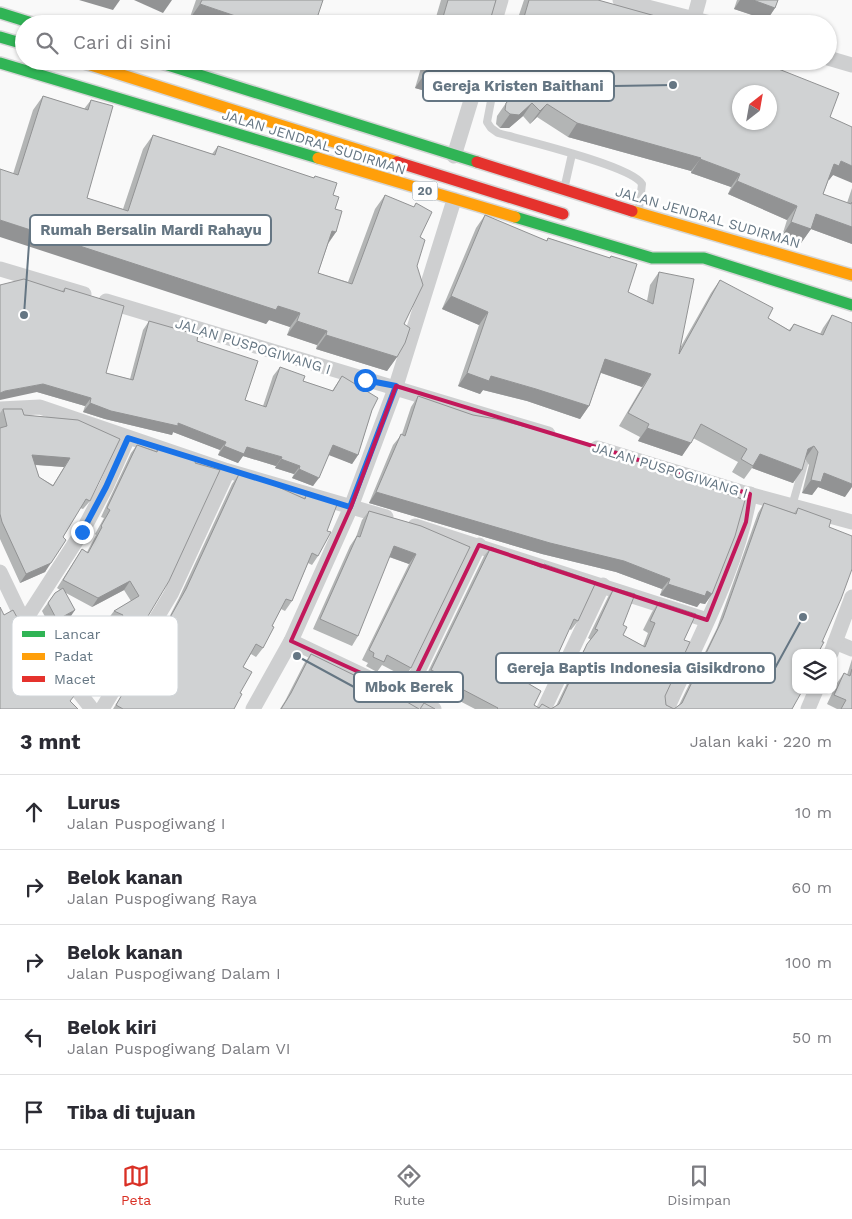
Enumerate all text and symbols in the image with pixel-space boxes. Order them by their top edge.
search box [15,15,837,70]
icon: search [33,29,61,57]
text: Cari di sini [73,31,171,54]
callout: Gereja Kristen Baithani [423,71,614,101]
text: Gereja Kristen Baithani [432,77,604,95]
north arrow [732,85,777,130]
street label: JALAN JENDRAL SUDIRMAN [220,106,408,178]
road number: 20 [412,182,438,200]
street label: JALAN JENDRAL SUDIRMAN [614,183,802,251]
callout: Rumah Bersalin Mardi Rahayu [30,215,271,245]
text: Rumah Bersalin Mardi Rahayu [40,221,262,239]
street label: JALAN PUSPOGIWANG I [173,315,333,377]
route start [354,369,377,392]
street label: JALAN PUSPOGIWANG I [590,439,750,501]
route end [71,521,94,544]
legend [12,616,178,696]
text: Lancar [54,626,101,642]
text: Padat [54,648,93,664]
map controls [792,649,837,694]
button: layers [792,649,837,694]
callout: Gereja Baptis Indonesia Gisikdrono [496,653,775,683]
text: Gereja Baptis Indonesia Gisikdrono [507,659,765,677]
text: Macet [54,671,96,687]
callout: Mbok Berek [354,672,463,702]
text: Mbok Berek [365,678,454,696]
text: 3 mnt [20,729,80,754]
text: Jalan kaki · 220 m [690,732,832,751]
text: Lurus [67,791,120,814]
icon: ahead [20,798,48,826]
text: 10 m [795,803,832,822]
text: Jalan Puspogiwang I [67,814,225,833]
text: Belok kanan [67,866,183,889]
icon: right [20,873,48,901]
text: 60 m [792,878,832,897]
text: Jalan Puspogiwang Raya [67,889,257,908]
text: Belok kanan [67,941,183,964]
icon: right [20,948,48,976]
text: 100 m [785,953,832,972]
text: Jalan Puspogiwang Dalam I [67,964,281,983]
text: Belok kiri [67,1016,157,1039]
icon: left [20,1023,48,1051]
text: 50 m [792,1028,832,1047]
text: Jalan Puspogiwang Dalam VI [67,1039,291,1058]
icon: arrive [20,1098,48,1126]
text: Tiba di tujuan [67,1101,196,1124]
tab: Peta [121,1162,151,1208]
tab: Rute [393,1162,425,1208]
tab: Disimpan [667,1162,731,1208]

